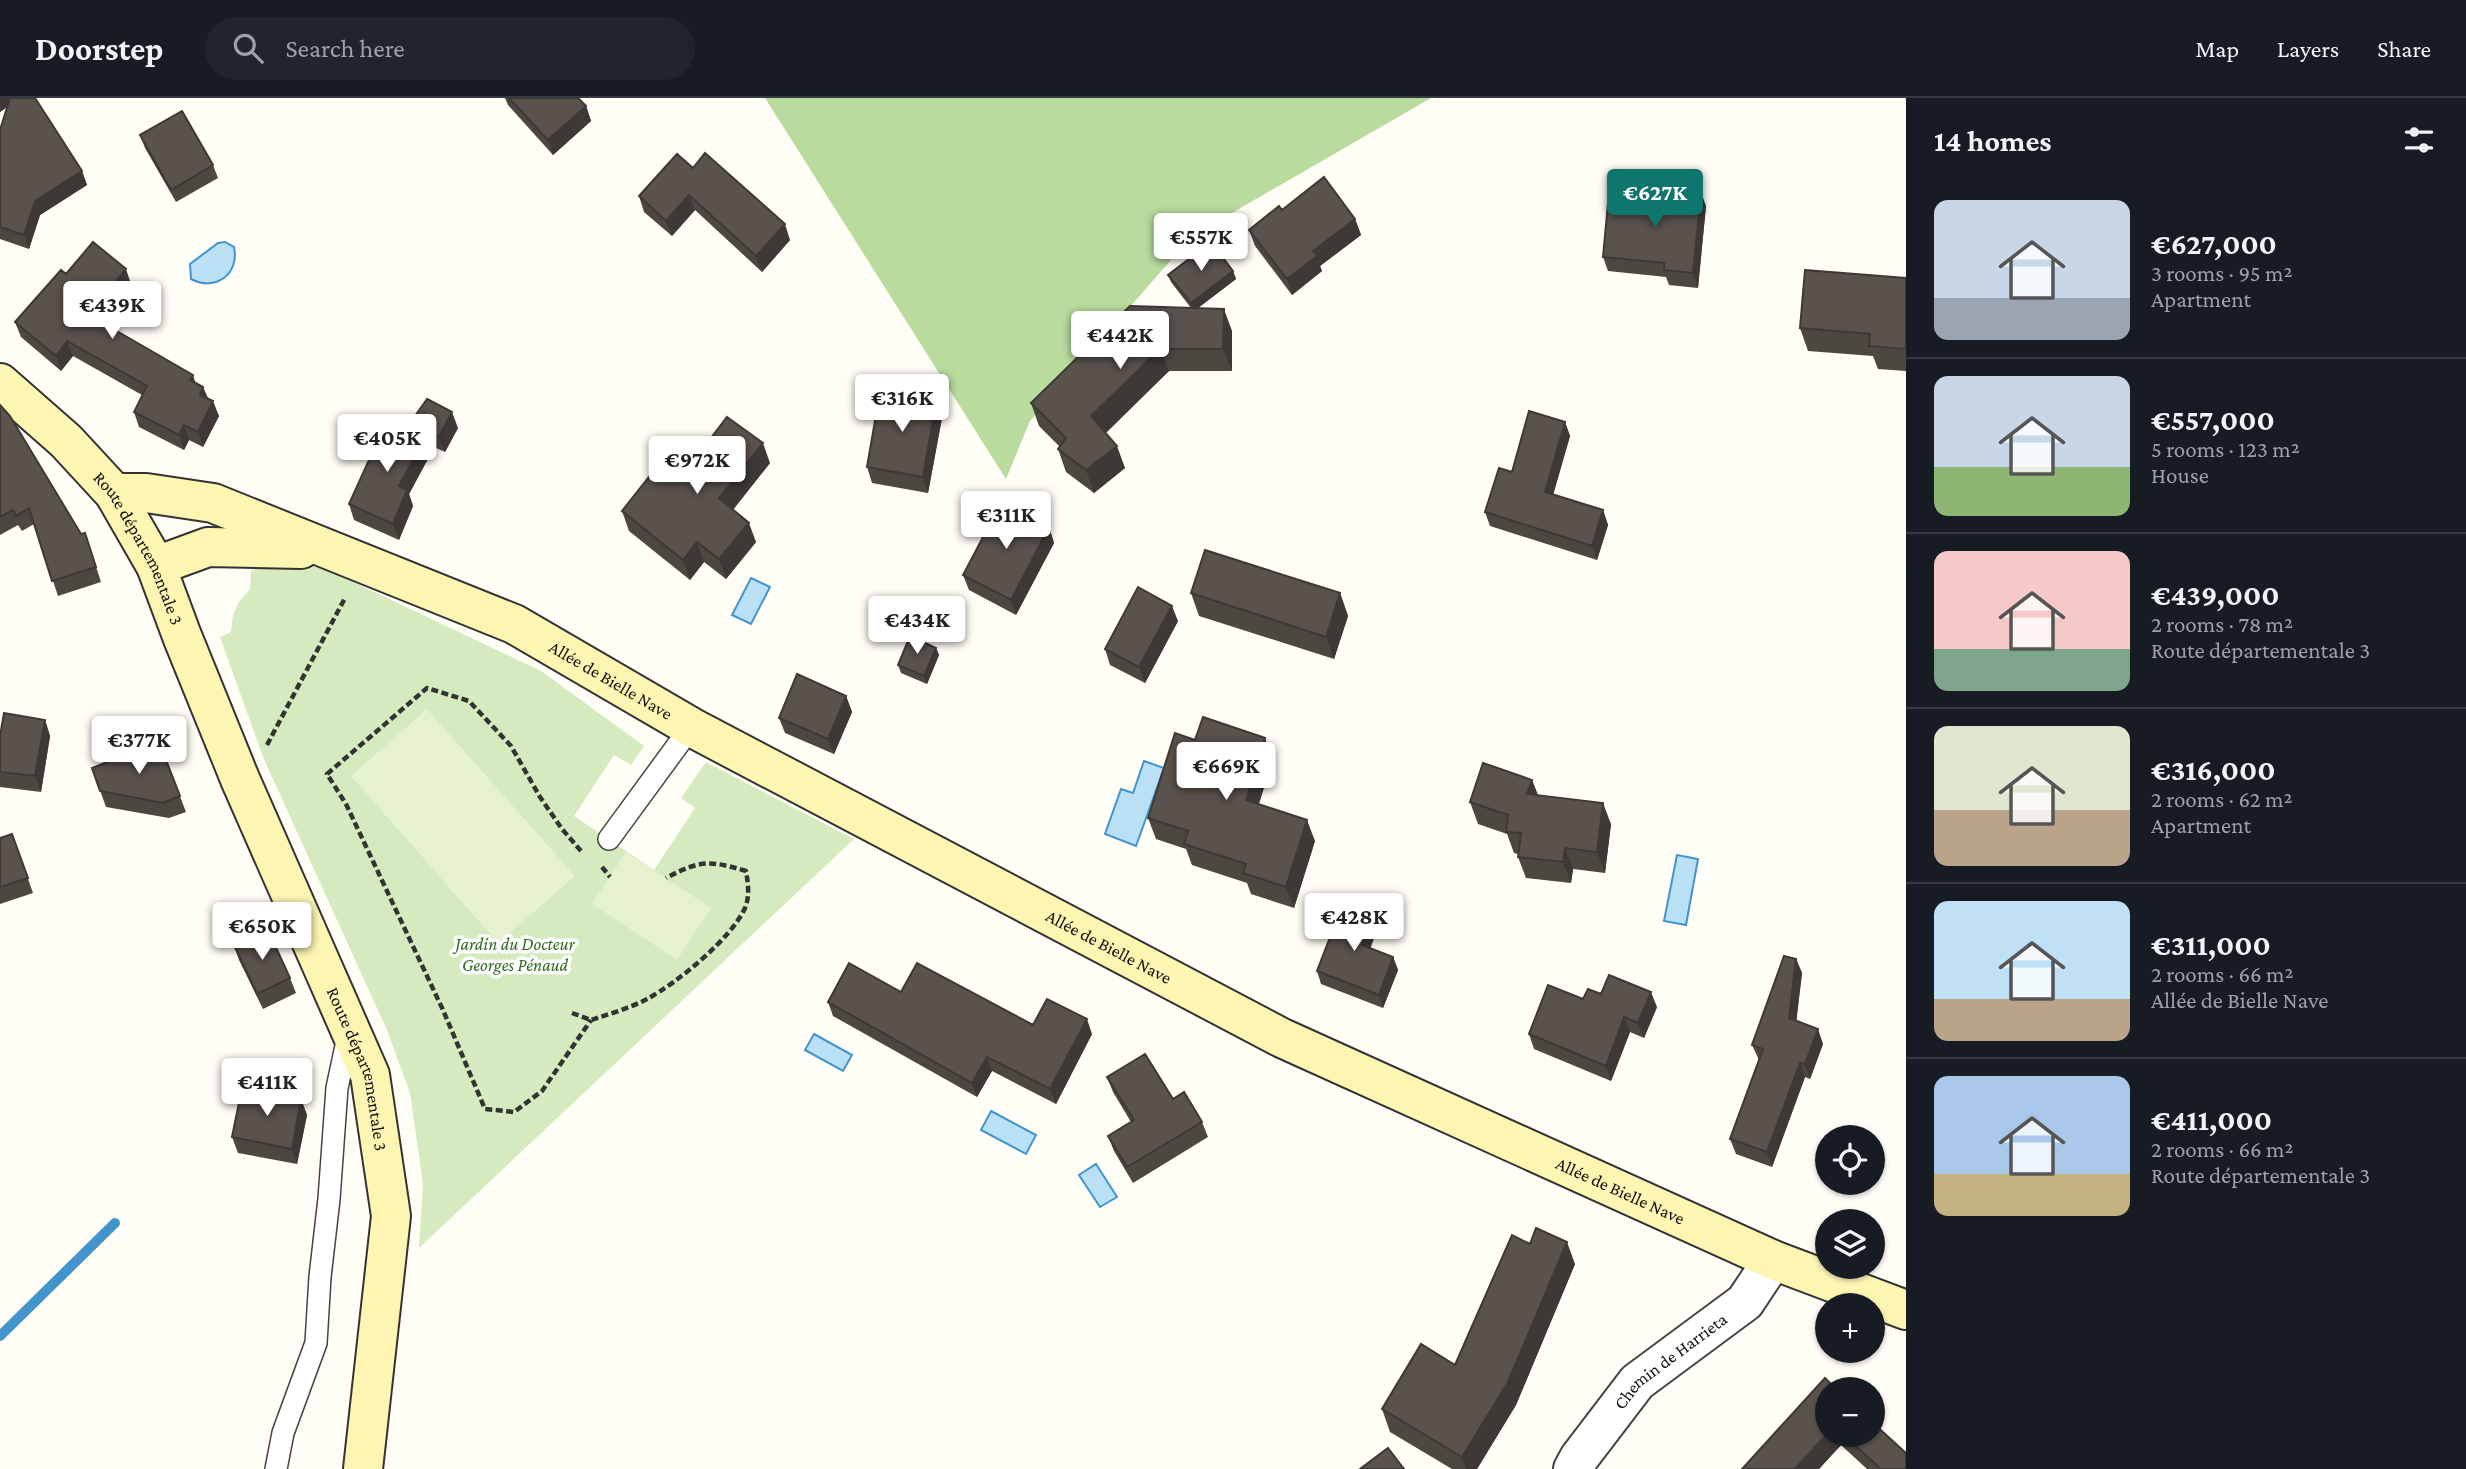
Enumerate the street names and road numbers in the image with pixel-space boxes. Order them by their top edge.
street label: Route départementale 3 [89,468,187,628]
street label: Allée de Bielle Nave [546,637,676,724]
street label: Allée de Bielle Nave [1043,906,1175,988]
street label: Route départementale 3 [323,984,391,1152]
street label: Allée de Bielle Nave [1553,1153,1688,1229]
street label: Chemin de Harrieta [1610,1309,1731,1413]

